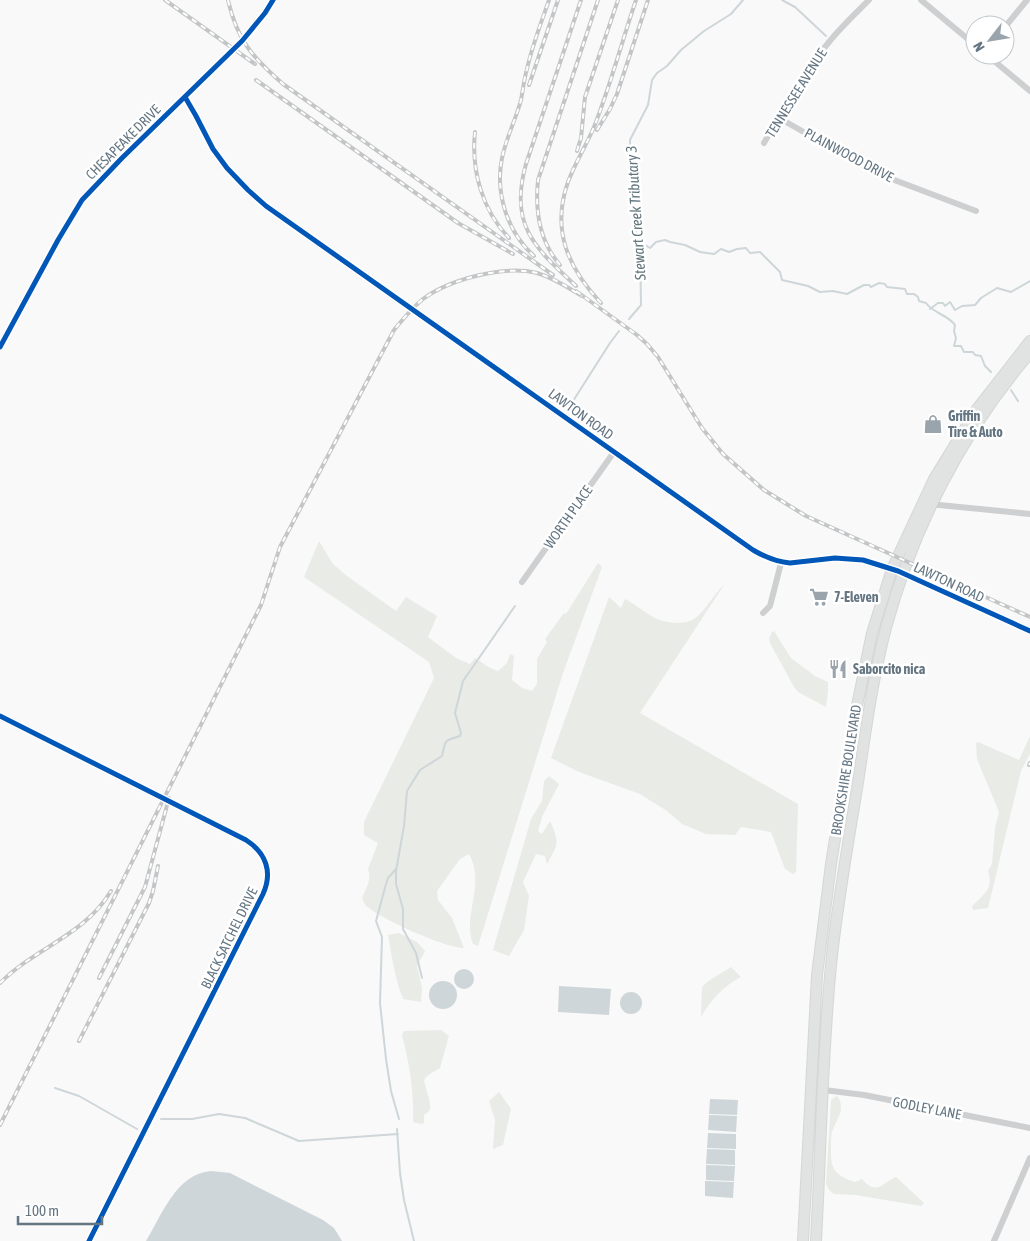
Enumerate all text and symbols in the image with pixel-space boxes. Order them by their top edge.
north arrow [965,15,1015,65]
text: N [970,39,988,54]
street label: TENNESSEE AVENUE [762,45,830,141]
street label: CHESAPEAKE DRIVE [82,101,164,183]
street label: PLAINWOOD DRIVE [802,125,896,185]
water label: Stewart Creek Tributary 3 [622,145,649,282]
street label: LAWTON ROAD [546,385,617,443]
place label: Griffin Tire & Auto [948,408,1003,440]
shop icon: Griffin Tire & Auto [922,413,944,435]
street label: WORTH PLACE [541,483,595,551]
street label: LAWTON ROAD [911,559,987,605]
supermarket icon: 7-Eleven [808,586,830,608]
place label: 7-Eleven [834,589,879,605]
restaurant icon: Saborcito nica [827,658,849,680]
place label: Saborcito nica [853,661,926,677]
street label: BROOKSHIRE BOULEVARD [828,703,864,836]
street label: BLACK SATCHEL DRIVE [197,885,261,991]
street label: GODLEY LANE [891,1094,963,1122]
scale bar [18,1194,101,1226]
text: 100 m [25,1202,59,1219]

